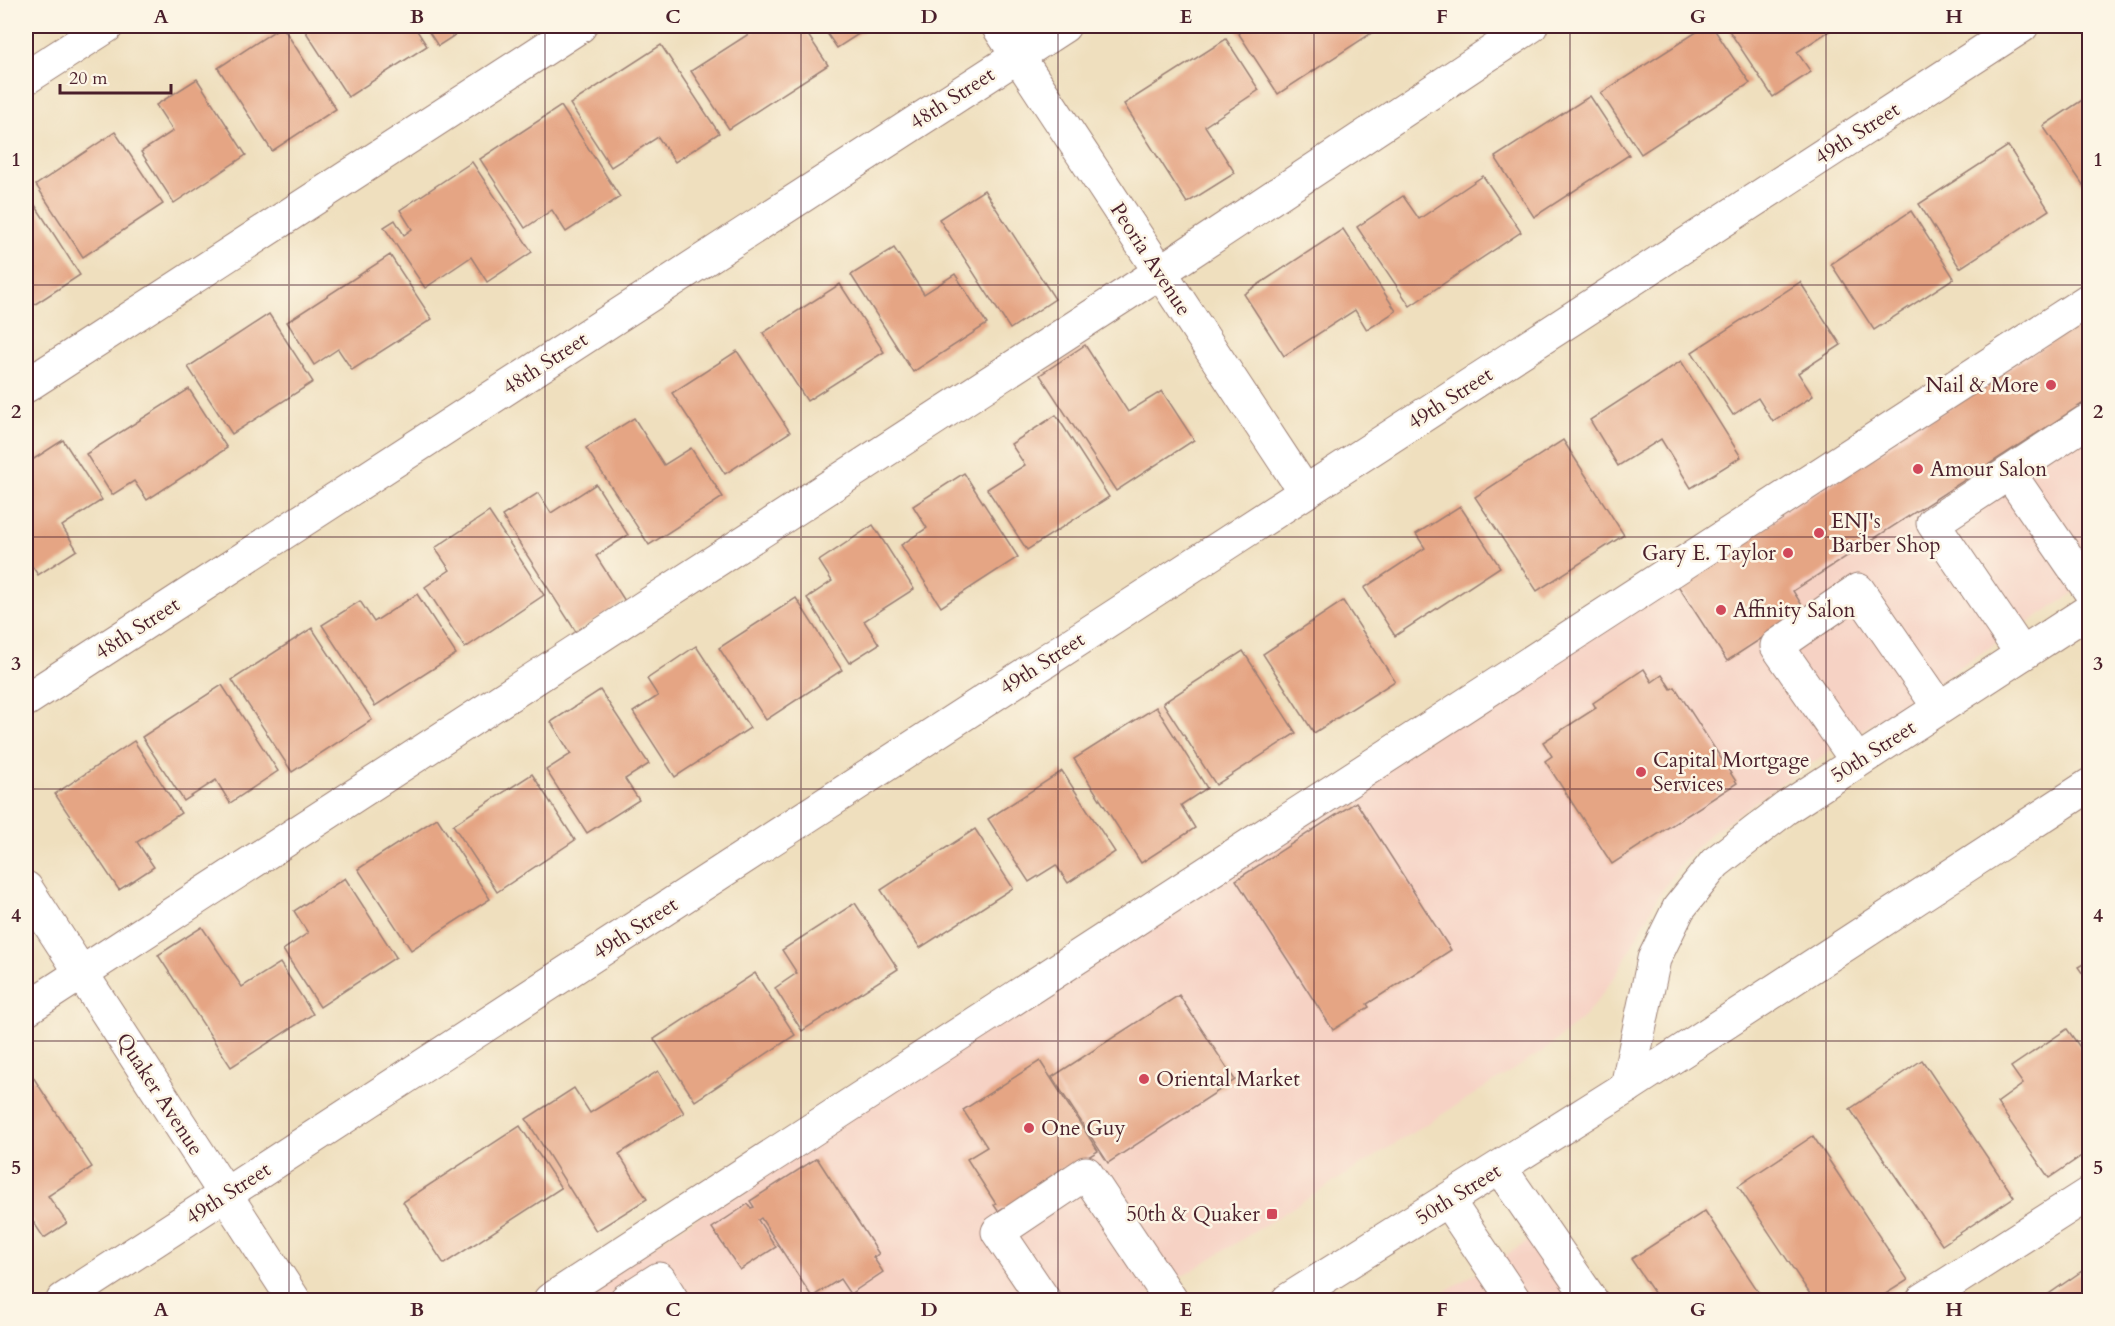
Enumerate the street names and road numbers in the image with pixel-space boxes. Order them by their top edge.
street label: 48th Street [904,60,1001,137]
street label: 49th Street [1809,95,1906,172]
street label: Peoria Avenue [1103,197,1198,322]
street label: 48th Street [497,325,594,402]
street label: 49th Street [1402,360,1499,437]
street label: 48th Street [89,590,186,667]
street label: 49th Street [994,625,1091,702]
street label: 50th Street [1825,713,1922,790]
street label: 49th Street [587,890,684,967]
street label: Quaker Avenue [109,1027,210,1161]
street label: 49th Street [180,1155,277,1232]
street label: 50th Street [1410,1157,1507,1232]

